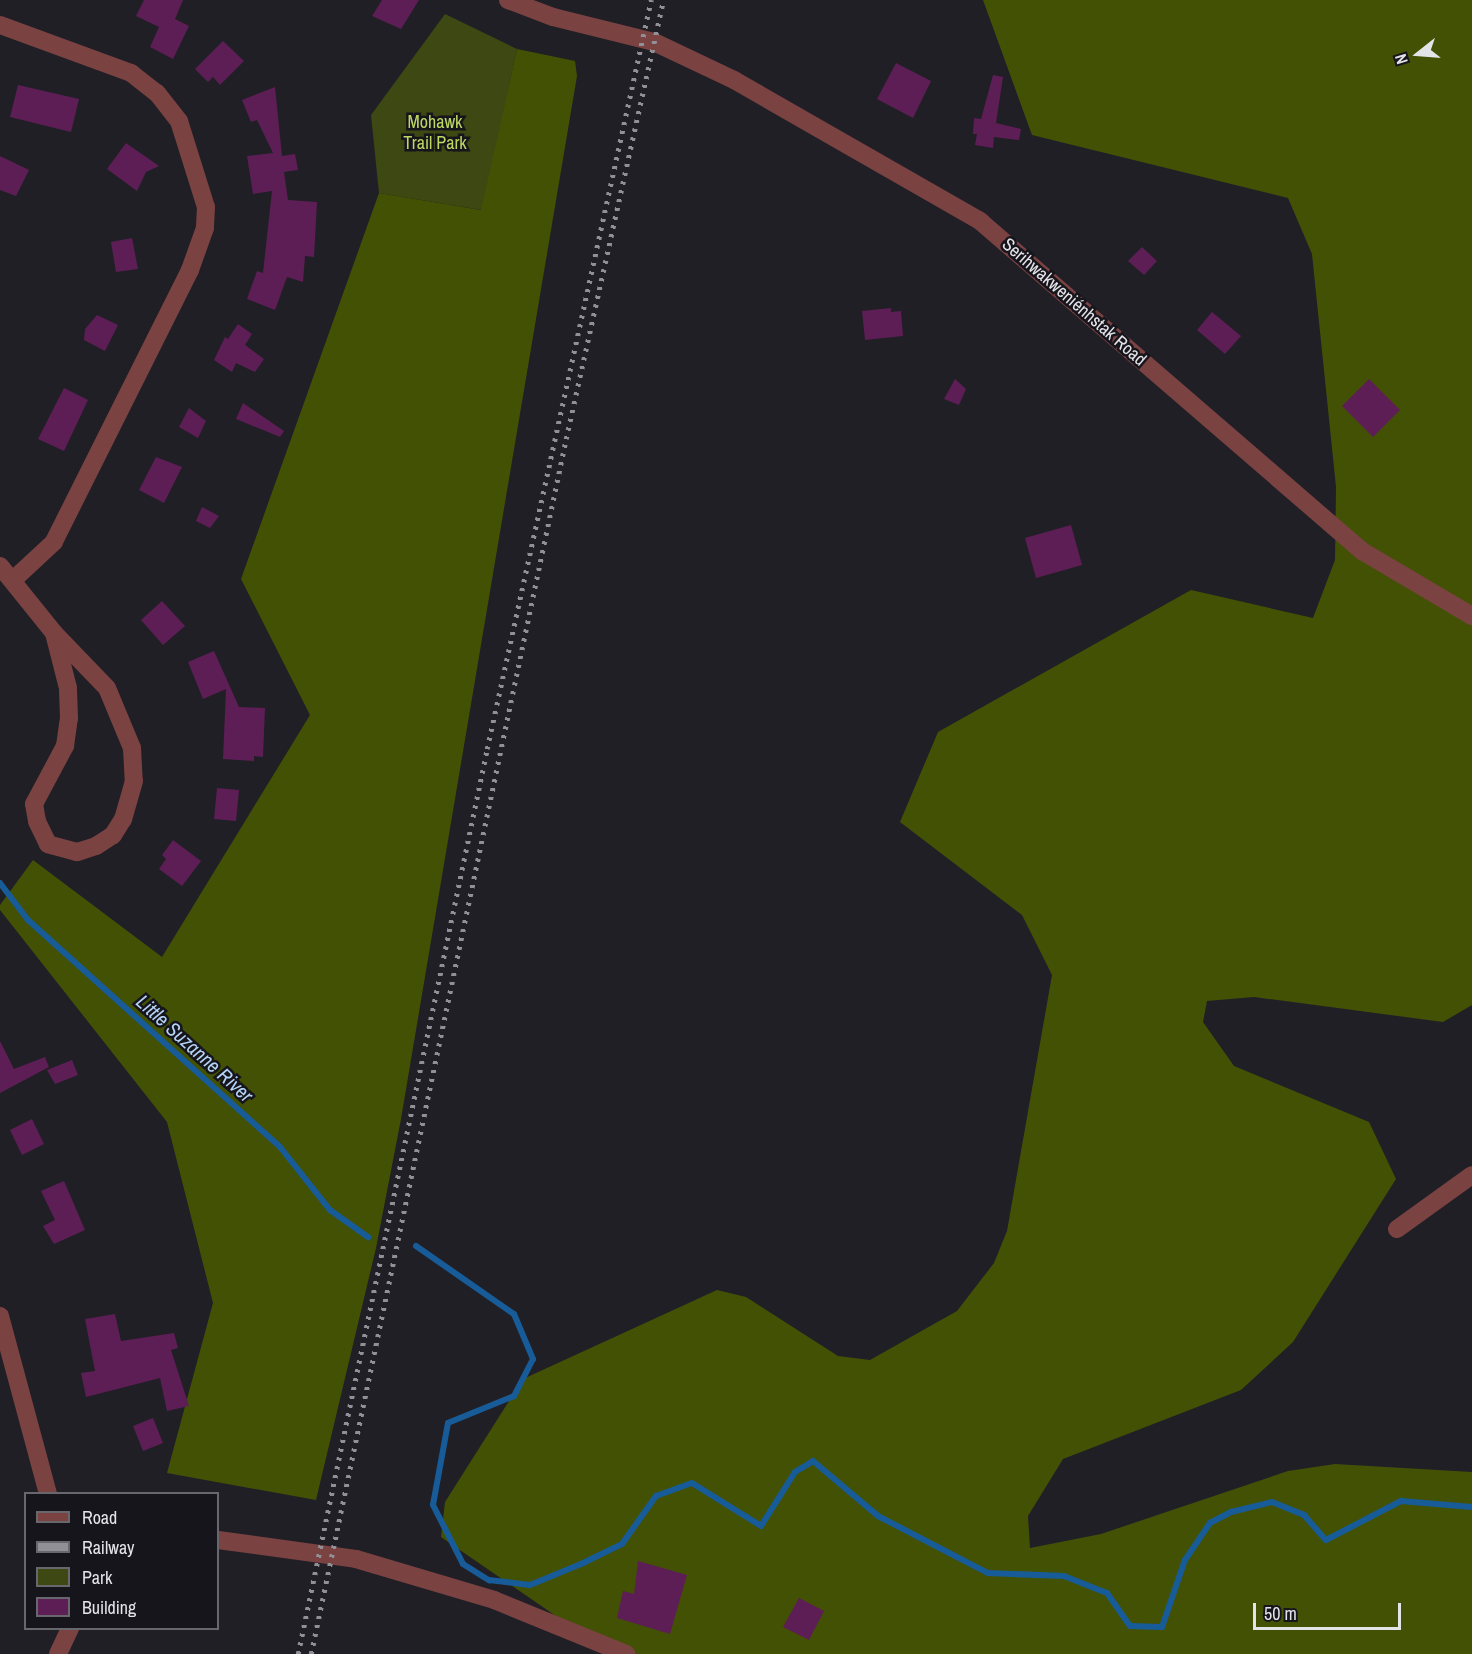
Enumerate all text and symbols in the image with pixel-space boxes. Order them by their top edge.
north arrow [1388,24,1448,84]
text: N [1389,52,1413,67]
park label: Mohawk Trail Park [403,112,467,154]
street label: Serihwakweniénhstak Road [998,234,1150,370]
water label: Little Suzanne River [132,989,258,1107]
legend [24,1492,219,1630]
text: Road [82,1505,117,1530]
text: Railway [82,1535,135,1560]
text: Park [82,1565,112,1590]
scale bar [1256,1591,1404,1629]
text: Building [82,1595,136,1620]
text: 50 m [1264,1601,1297,1626]

